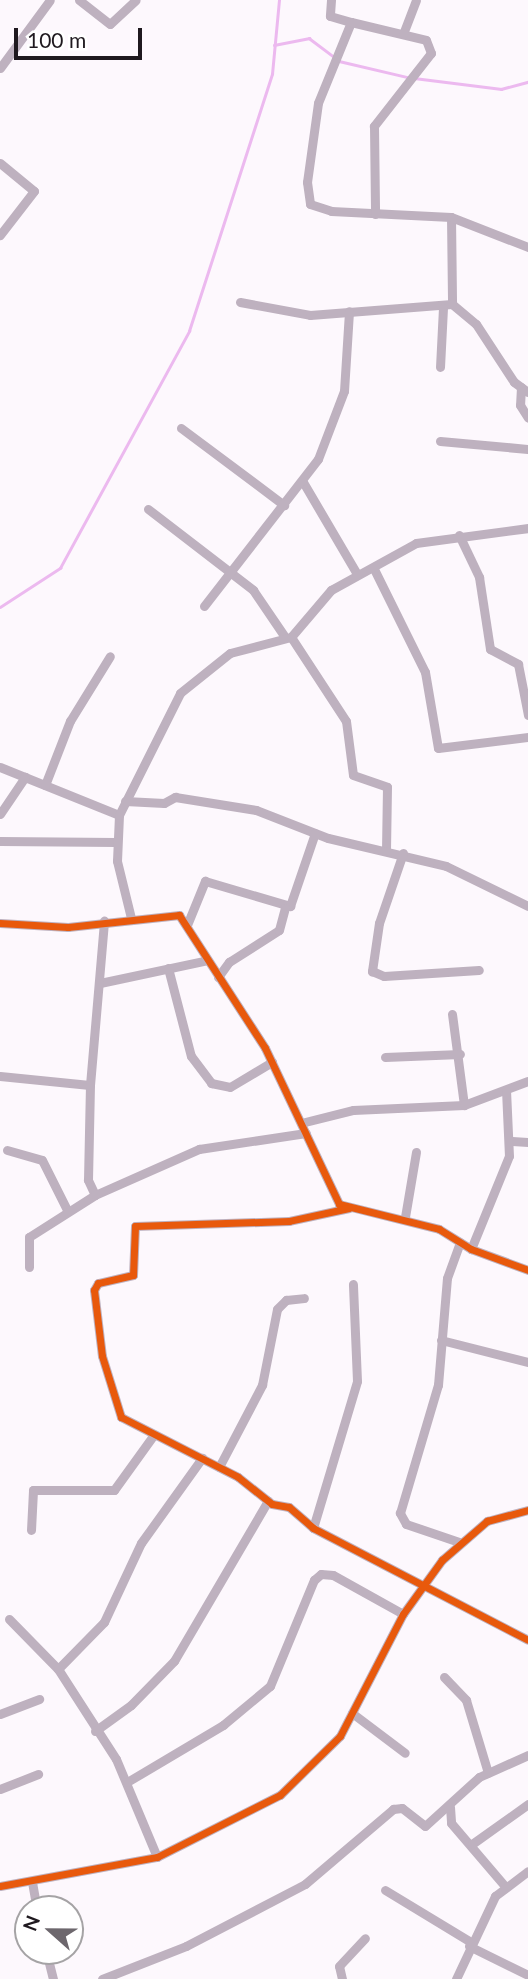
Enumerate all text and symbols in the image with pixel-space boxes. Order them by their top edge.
scale bar [18,14,145,58]
text: 100 m [27,27,86,52]
north arrow [14,1895,84,1965]
text: N [17,1912,44,1934]

